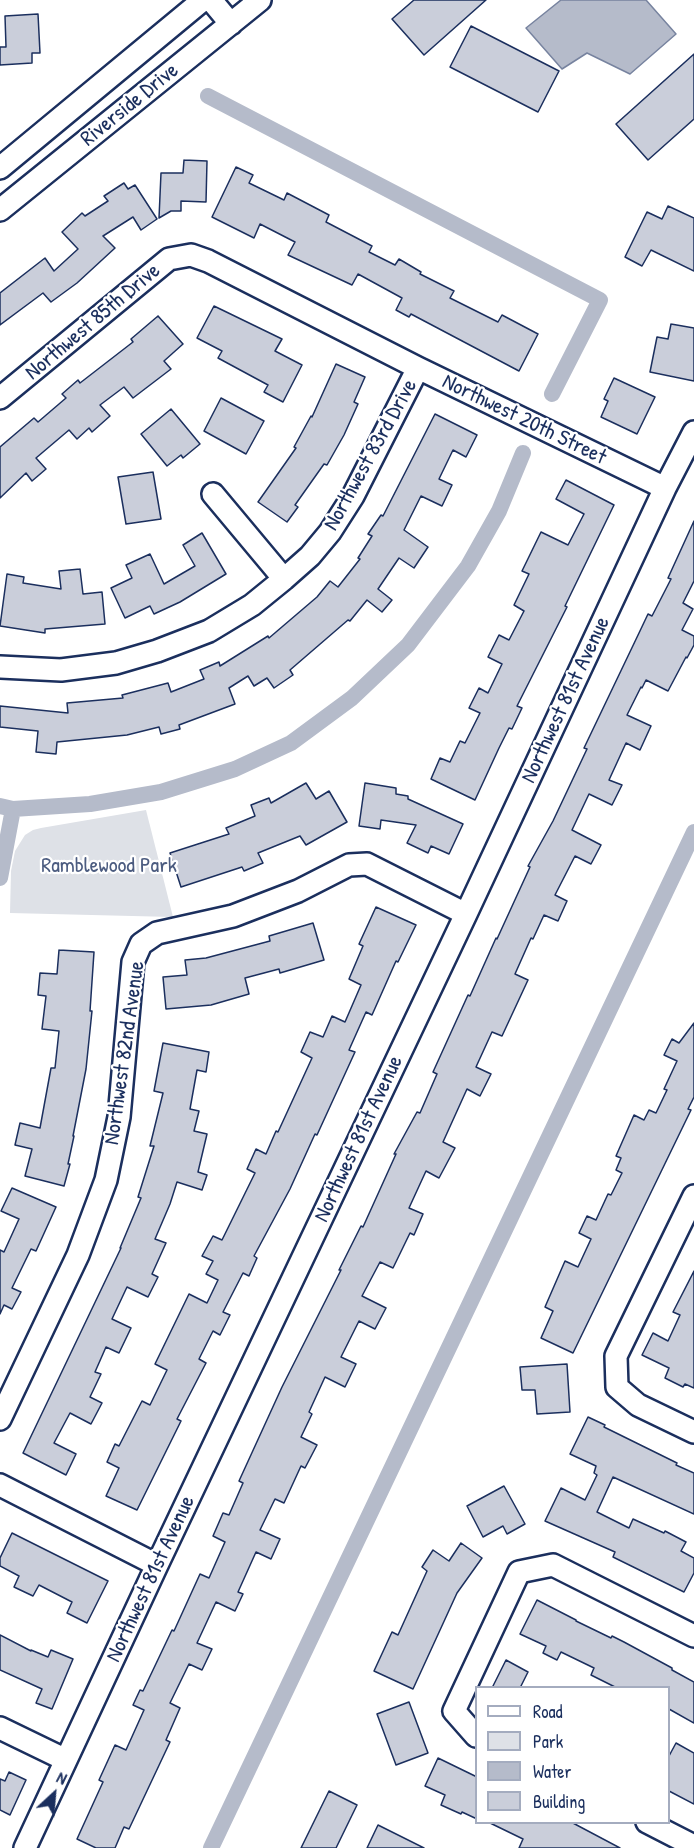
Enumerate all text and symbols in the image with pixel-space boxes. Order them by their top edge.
street label: Riverside Drive [76,58,184,152]
street label: Northwest 85th Drive [20,258,166,386]
street label: Northwest 20th Street [438,369,610,471]
street label: Northwest 83rd Drive [319,375,423,535]
street label: Northwest 81st Avenue [516,613,616,787]
park label: Ramblewood Park [41,853,177,879]
street label: Northwest 82nd Avenue [99,960,151,1146]
street label: Northwest 81st Avenue [309,1052,409,1226]
street label: Northwest 81st Avenue [101,1492,201,1666]
legend [475,1686,670,1824]
text: Road [533,1699,563,1724]
text: Park [533,1729,563,1754]
text: Water [533,1759,571,1784]
north arrow [24,1764,84,1824]
text: N [53,1766,71,1790]
text: Building [533,1789,585,1814]

